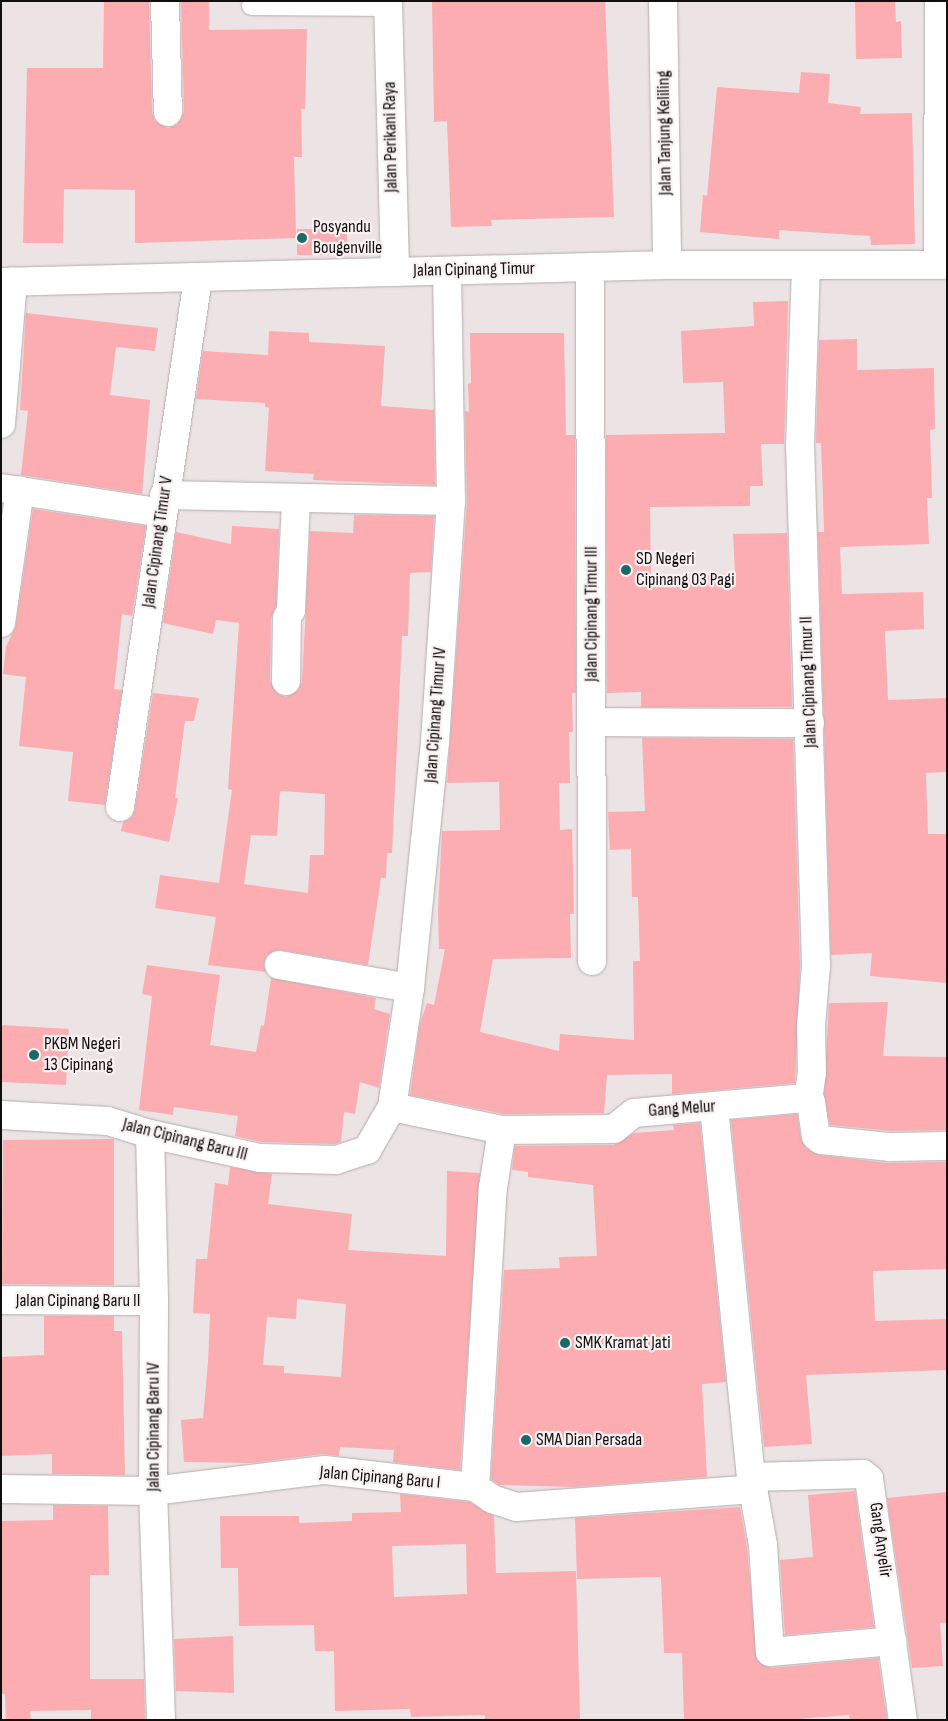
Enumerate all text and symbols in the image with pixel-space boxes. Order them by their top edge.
street label: Jalan Tanjung Keliling [653,70,677,196]
street label: Jalan Perikani Raya [379,81,403,193]
place label: Posyandu Bougenville [313,217,382,260]
marker: Posyandu Bougenville [295,231,309,245]
street label: Jalan Cipinang Timur [413,258,535,282]
street label: Jalan Cipinang Timur V [138,475,178,609]
street label: Jalan Cipinang Timur III [581,546,603,682]
place label: SD Negeri Cipinang 03 Pagi [636,549,735,592]
marker: SD Negeri Cipinang 03 Pagi [620,564,632,576]
street label: Jalan Cipinang Timur II [796,616,822,748]
street label: Jalan Cipinang Timur IV [420,646,452,784]
place label: PKBM Negeri 13 Cipinang [44,1034,120,1076]
marker: PKBM Negeri 13 Cipinang [28,1049,40,1061]
street label: Gang Melur [648,1096,716,1122]
street label: Jalan Cipinang Baru III [120,1114,250,1166]
street label: Jalan Cipinang Baru II [16,1290,140,1312]
place label: SMK Kramat Jati [575,1332,671,1354]
marker: SMK Kramat Jati [559,1337,571,1349]
street label: Jalan Cipinang Baru IV [143,1362,165,1492]
place label: SMA Dian Persada [536,1429,642,1451]
marker: SMA Dian Persada [520,1434,532,1446]
street label: Jalan Cipinang Baru I [319,1462,441,1494]
street label: Gang Anyelir [864,1501,896,1579]

